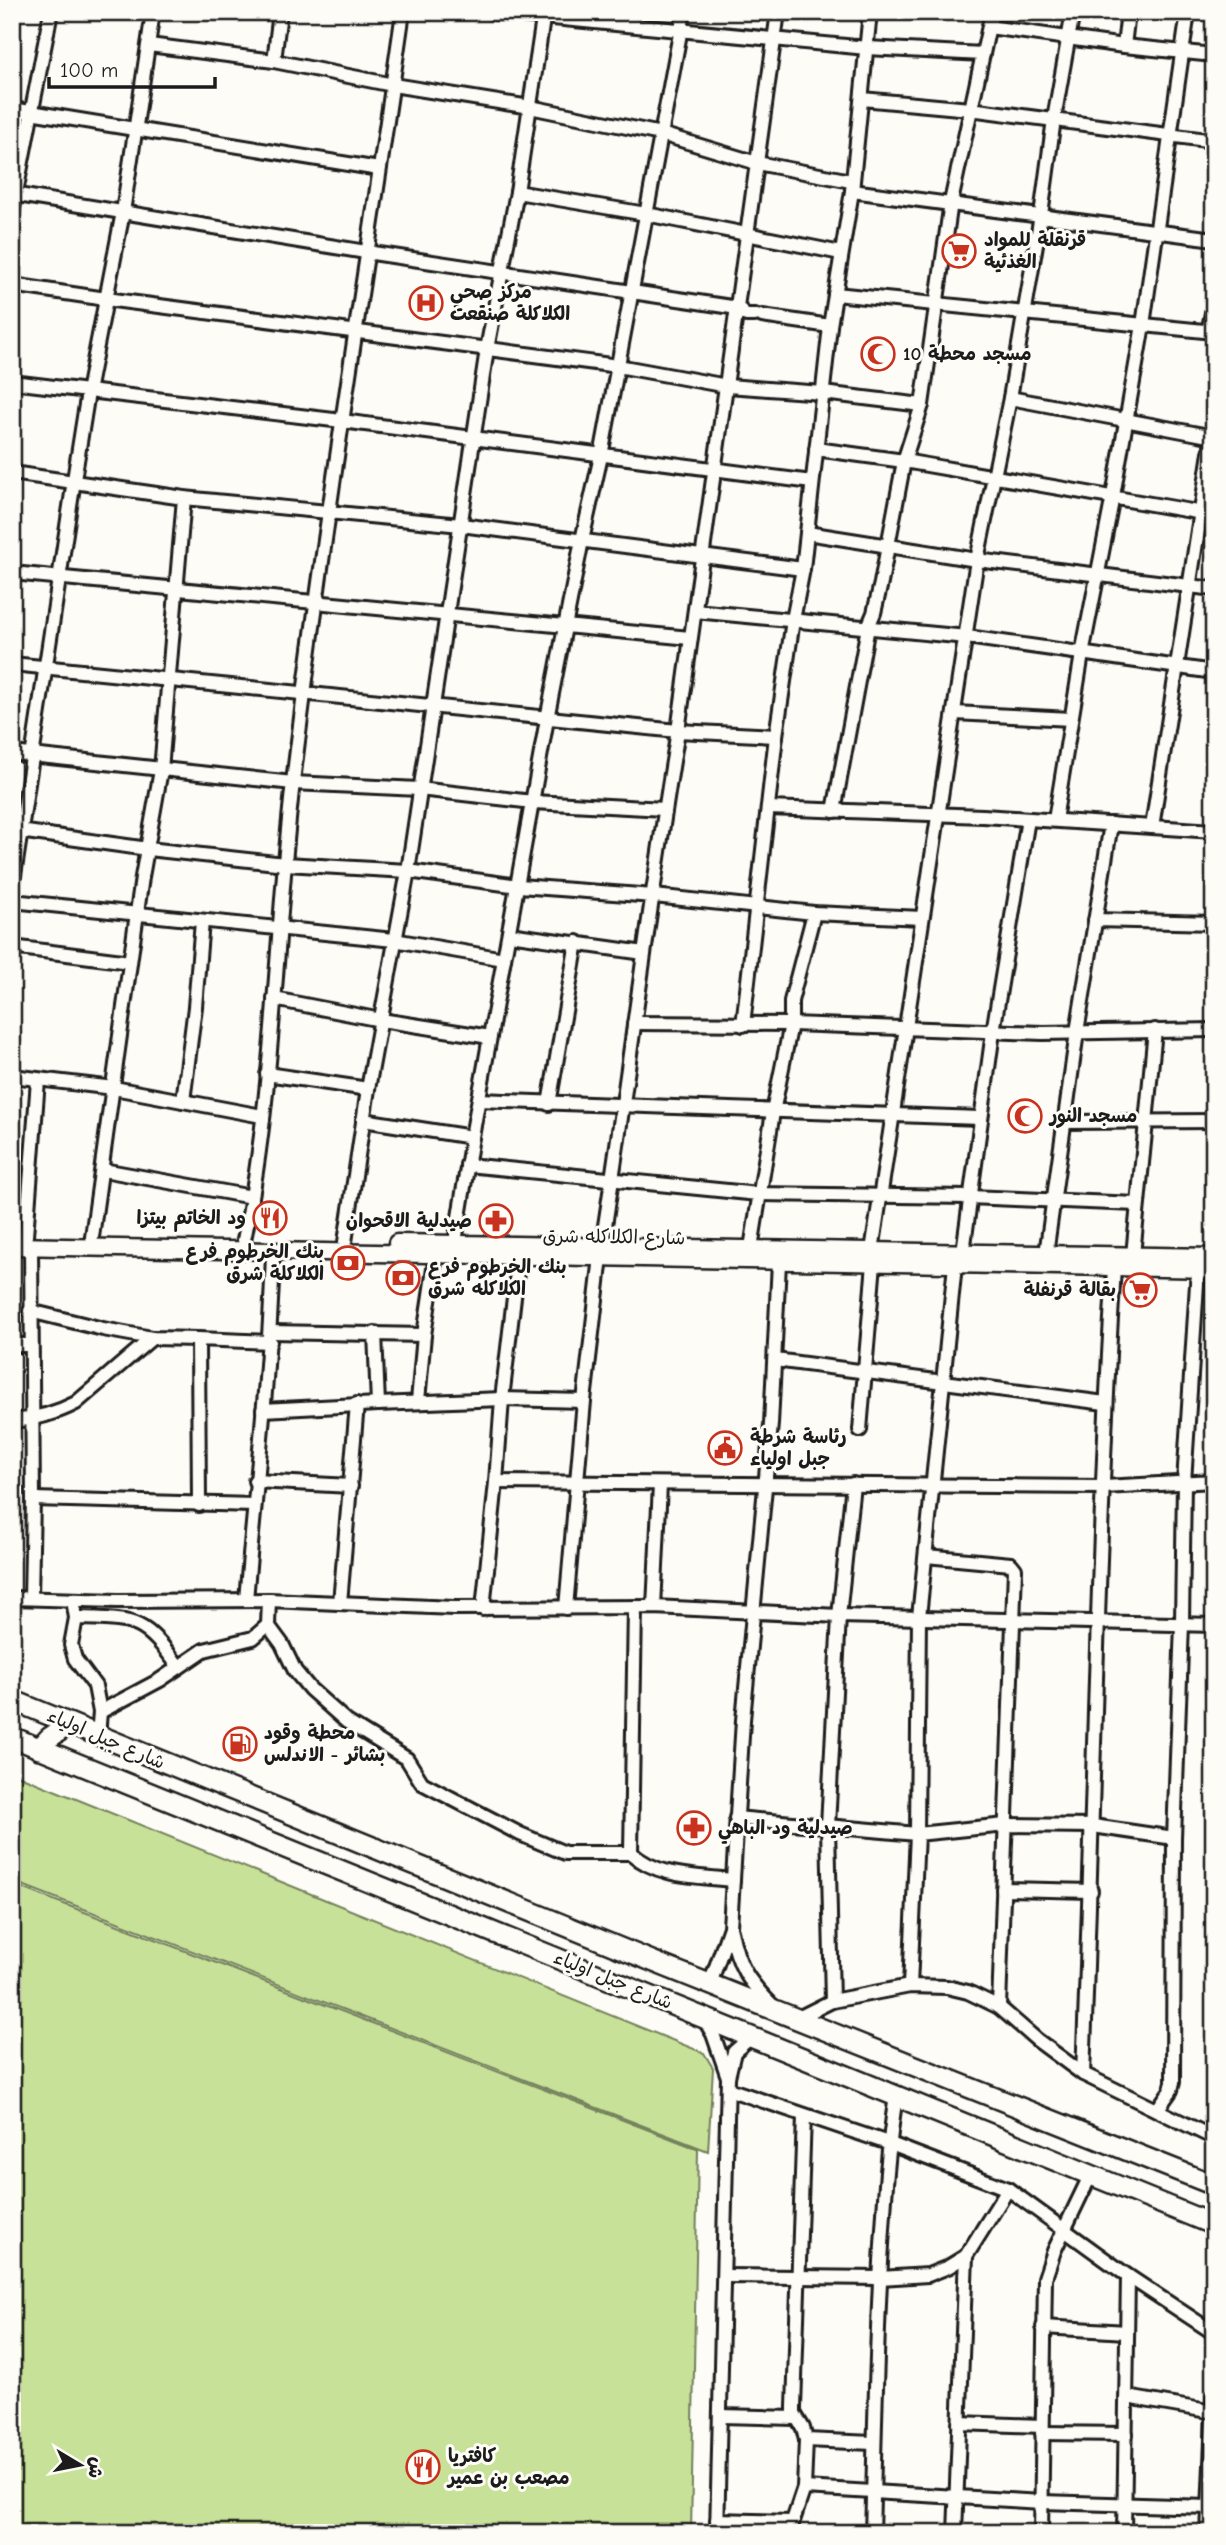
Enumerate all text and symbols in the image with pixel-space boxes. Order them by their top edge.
scale bar [49,46,215,90]
text: 100 m [60,58,118,82]
place label: قرنقلة للمواد الغذئية [984,229,1086,273]
supermarket icon: قرنقلة للمواد الغذئية [940,232,978,270]
place label: مركز صحي الكلاكلة صنقعت [450,281,570,325]
hospital icon: مركز صحي الكلاكلة صنقعت [407,284,445,322]
mosque icon: مسجد محطة 10 [859,335,897,373]
place label: مسجد محطة 10 [903,343,1031,365]
mosque icon: مسجد النور [1006,1097,1044,1135]
place label: مسجد النور [1048,1105,1137,1129]
restaurant icon: ود الخاتم بيتزا [251,1199,289,1237]
pharmacy icon: صيدلية الاقحوان [477,1202,515,1240]
place label: ود الخاتم بيتزا [137,1207,246,1232]
place label: صيدلية الاقحوان [346,1210,472,1233]
street label: شارع الكلاكله شرق [542,1225,686,1251]
place label: بنك الخرطوم فرع الكلاكلة شرق [186,1241,324,1285]
bank icon: بنك الخرطوم فرع الكلاكلة شرق [329,1244,367,1282]
place label: بنك الخرطوم فرع الكلاكله شرق [428,1256,566,1300]
bank icon: بنك الخرطوم فرع الكلاكله شرق [384,1259,422,1297]
supermarket icon: بقالة قرنفلة [1121,1271,1159,1309]
place label: بقالة قرنفلة [1023,1279,1116,1302]
place label: رئاسة شرطة جبل اولياء [750,1426,847,1471]
public building icon: رئاسة شرطة جبل اولياء [706,1429,744,1467]
street label: شارع جبل اولياء [43,1704,168,1776]
place label: محطة وقود بشائر - الاندلس [264,1722,385,1767]
fuel station icon: محطة وقود بشائر - الاندلس [221,1725,259,1763]
pharmacy icon: صيدلية ود الباهي [675,1809,713,1847]
place label: صيدلية ود الباهي [718,1817,853,1844]
street label: شارع جبل اولياء [550,1946,676,2016]
north arrow [46,2430,116,2500]
place label: كافتريا مصعب بن عمير [446,2445,570,2490]
restaurant icon: كافتريا مصعب بن عمير [404,2448,442,2486]
text: ش [83,2456,108,2480]

